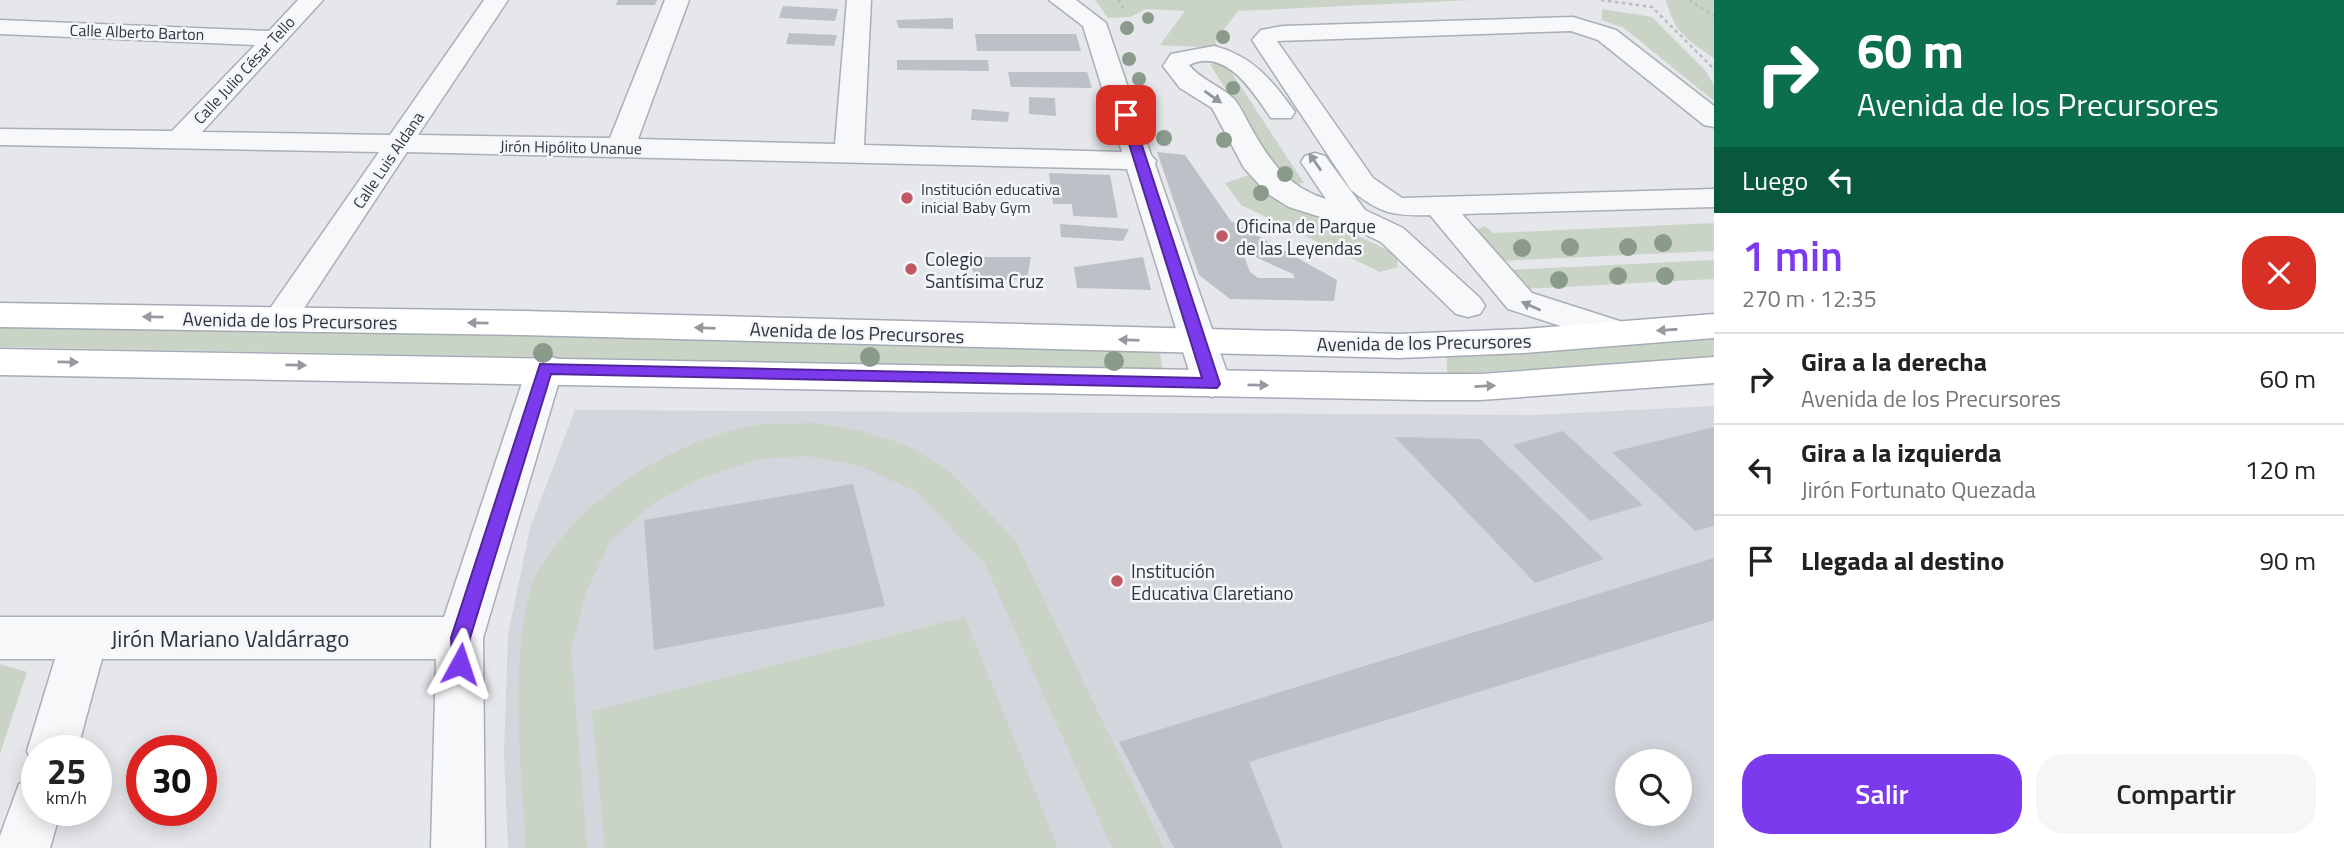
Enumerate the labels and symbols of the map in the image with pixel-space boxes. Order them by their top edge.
street label: Calle Julio César Tello [187,11,301,129]
street label: Calle Alberto Barton [69,18,205,46]
pin [1096,85,1156,145]
one-way arrow [1204,90,1222,104]
street label: Calle Luis Aldana [347,107,429,213]
street label: Jirón Hipólito Unanue [500,134,642,160]
one-way arrow [1309,152,1322,171]
place label: Institución educativa inicial Baby Gym [921,177,1060,219]
marker: Institución educativa inicial Baby Gym [899,190,915,206]
place label: Oficina de Parque de las Leyendas [1236,211,1376,262]
marker: Oficina de Parque de las Leyendas [1214,228,1230,244]
place label: Colegio Santísima Cruz [925,244,1044,295]
marker: Colegio Santísima Cruz [903,261,919,277]
one-way arrow [1521,300,1542,311]
street label: Avenida de los Precursores [182,304,398,336]
one-way arrow [141,312,163,323]
street label: Avenida de los Precursores [749,314,965,350]
one-way arrow [467,317,489,328]
one-way arrow [694,323,716,334]
one-way arrow [1656,325,1678,336]
street label: Avenida de los Precursores [1316,326,1532,358]
one-way arrow [1118,334,1140,345]
one-way arrow [57,356,79,368]
one-way arrow [285,359,307,371]
one-way arrow [1247,379,1269,391]
one-way arrow [1475,381,1497,392]
place label: Institución Educativa Claretiano [1131,556,1294,607]
marker: Institución Educativa Claretiano [1109,573,1125,589]
street label: Jirón Mariano Valdárrago [111,621,349,656]
position arrow [423,627,497,701]
speed limit sign: 30 [126,735,217,826]

